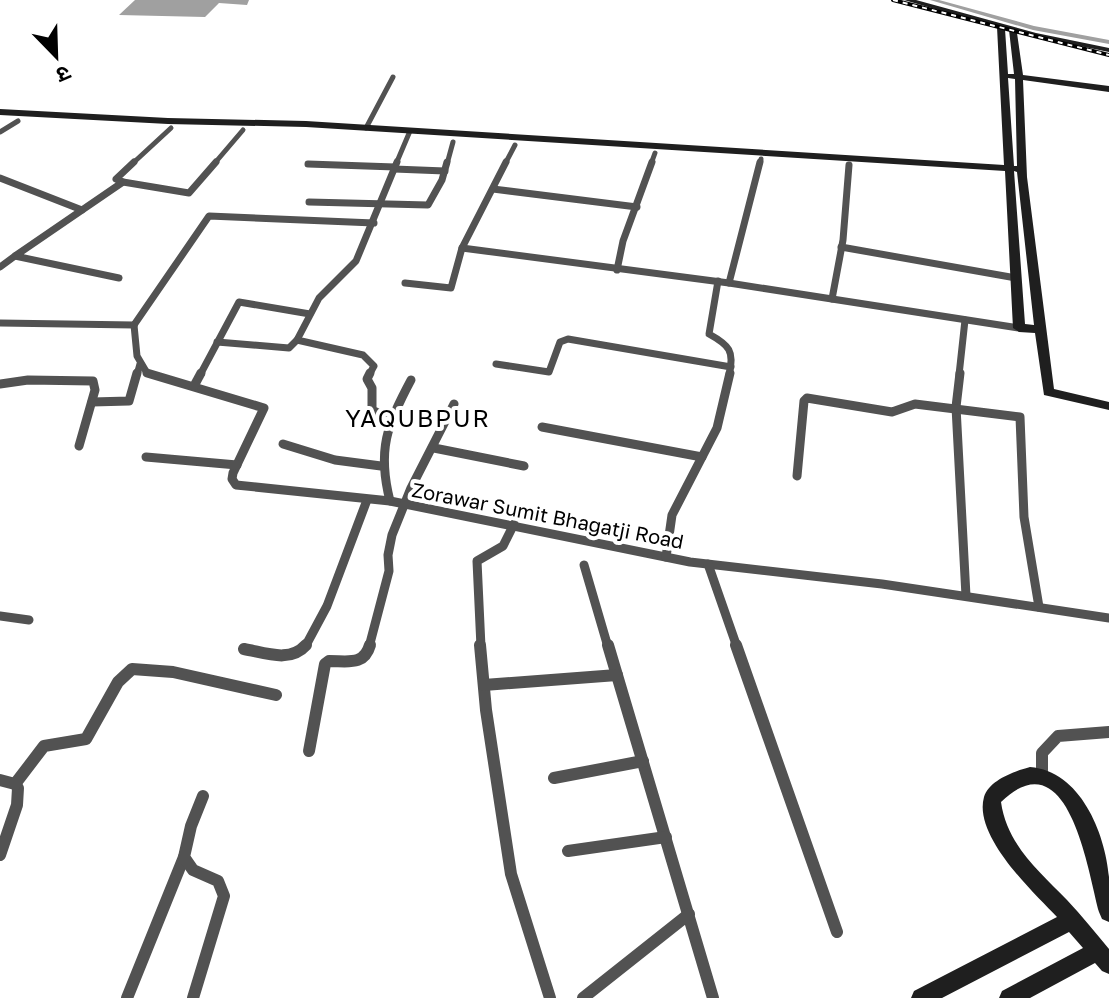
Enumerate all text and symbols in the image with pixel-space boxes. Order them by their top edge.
north arrow [16,16,96,96]
text: उ [52,60,75,90]
district label: YAQUBPUR [345,403,491,432]
street label: Zorawar Sumit Bhagatji Road [410,477,686,553]

